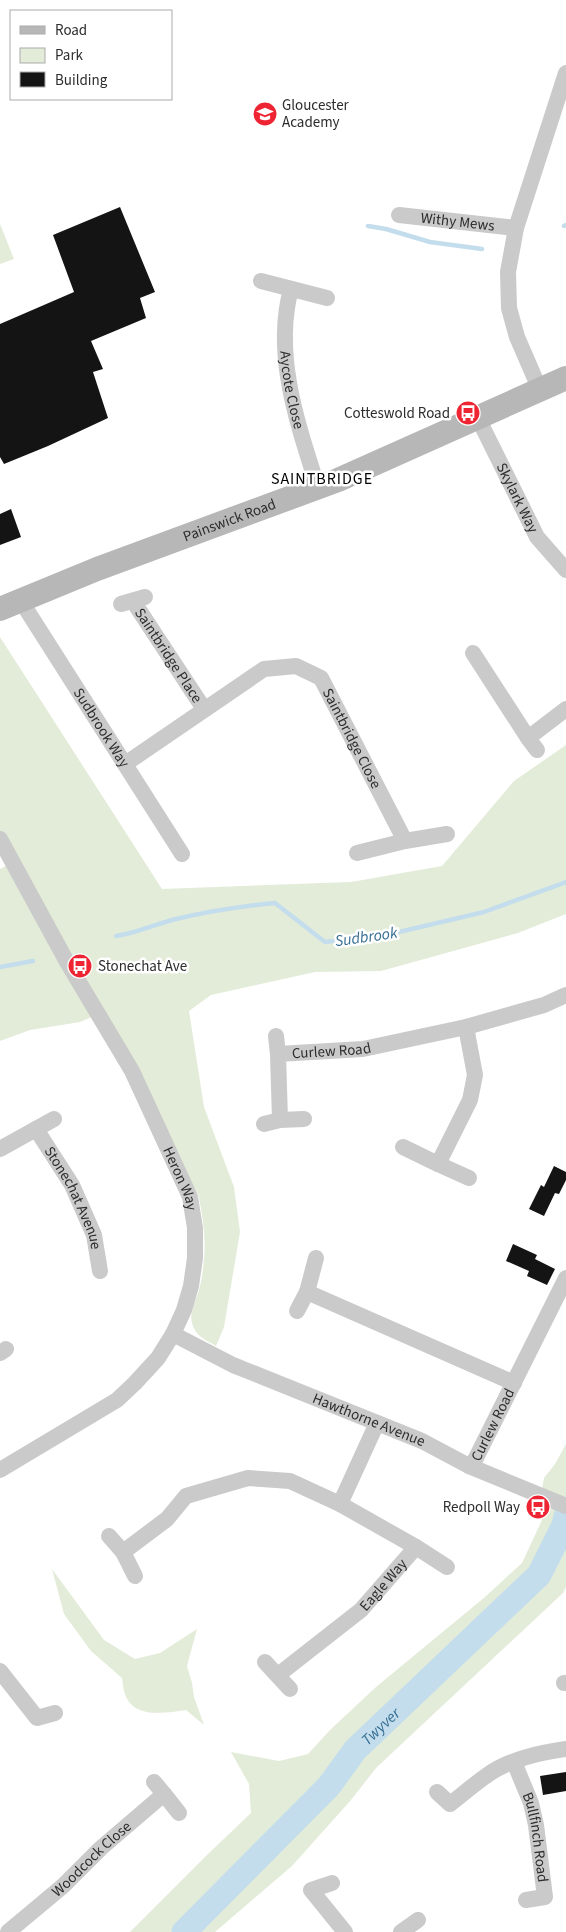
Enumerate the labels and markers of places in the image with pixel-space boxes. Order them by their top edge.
place label: Gloucester Academy [282,95,350,133]
school or university icon: Gloucester Academy [252,101,278,127]
bus stop icon: Cotteswold Road [455,400,481,426]
place label: Cotteswold Road [344,403,450,424]
bus stop icon: Stonechat Ave [67,953,93,979]
place label: Stonechat Ave [98,956,187,977]
bus stop icon: Redpoll Way [525,1494,551,1520]
place label: Redpoll Way [443,1497,520,1518]

